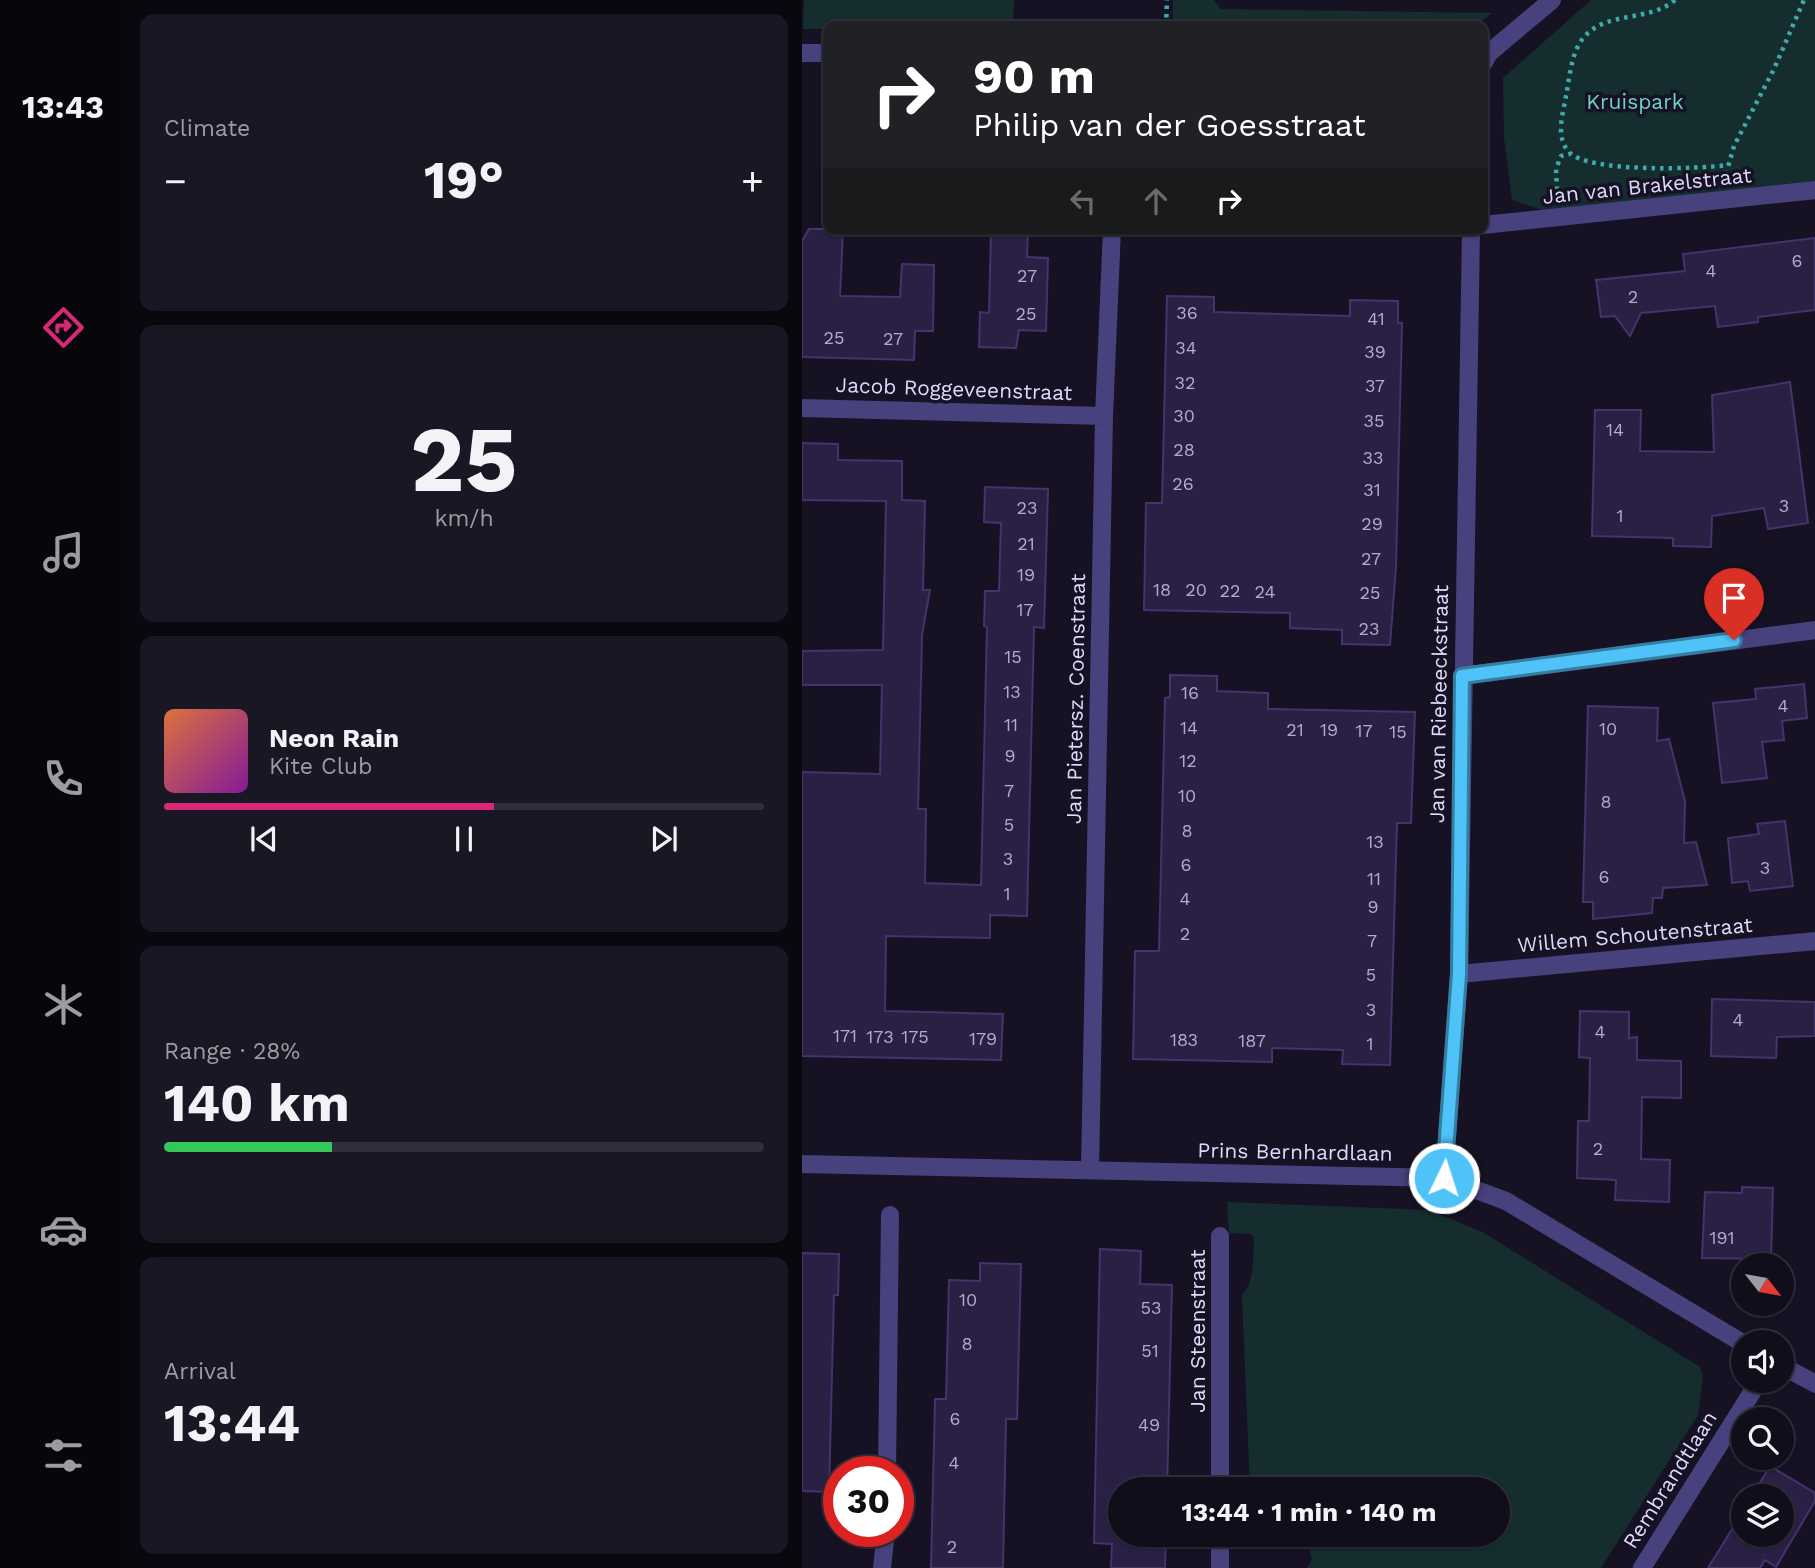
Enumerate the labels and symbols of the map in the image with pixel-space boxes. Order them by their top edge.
park label: Kruispark [1586,89,1684,114]
street label: Jan van Brakelstraat [1541,162,1753,209]
house number: 6 [1792,250,1802,271]
house number: 4 [1706,260,1717,281]
house number: 27 [1017,265,1037,286]
house number: 2 [1628,286,1638,307]
house number: 36 [1176,302,1198,323]
house number: 25 [1016,303,1036,324]
house number: 41 [1367,308,1385,329]
house number: 25 [824,327,844,348]
house number: 27 [883,328,903,349]
house number: 34 [1175,337,1197,358]
house number: 39 [1364,341,1386,362]
street label: Jacob Roggeveenstraat [835,372,1073,405]
house number: 32 [1175,372,1196,393]
house number: 37 [1365,375,1385,396]
house number: 30 [1173,405,1195,426]
house number: 35 [1364,410,1384,431]
house number: 14 [1606,419,1624,440]
house number: 28 [1173,439,1195,460]
house number: 33 [1363,447,1384,468]
house number: 26 [1172,473,1194,494]
house number: 31 [1363,479,1381,500]
house number: 3 [1779,495,1789,516]
house number: 23 [1017,497,1038,518]
house number: 1 [1616,505,1624,526]
house number: 29 [1361,513,1383,534]
house number: 21 [1017,533,1035,554]
house number: 27 [1361,548,1381,569]
house number: 19 [1017,564,1035,585]
pin [1704,568,1764,640]
street label: Jan Pietersz. Coenstraat [1061,573,1090,824]
house number: 18 [1153,579,1171,600]
house number: 20 [1185,579,1207,600]
house number: 22 [1220,580,1241,601]
house number: 24 [1255,581,1275,602]
house number: 25 [1360,582,1380,603]
street label: Jan van Riebeeckstraat [1424,584,1453,823]
house number: 17 [1016,599,1034,620]
house number: 23 [1359,618,1380,639]
house number: 15 [1004,646,1022,667]
house number: 13 [1003,681,1021,702]
house number: 16 [1181,682,1199,703]
house number: 4 [1778,695,1789,716]
house number: 11 [1004,714,1018,735]
house number: 14 [1180,717,1198,738]
house number: 10 [1599,718,1617,739]
house number: 21 [1286,719,1304,740]
house number: 19 [1320,719,1338,740]
house number: 17 [1355,720,1373,741]
house number: 15 [1389,721,1407,742]
house number: 9 [1004,745,1016,766]
house number: 12 [1179,750,1197,771]
house number: 7 [1004,780,1014,801]
house number: 10 [1178,785,1196,806]
house number: 8 [1600,791,1612,812]
house number: 5 [1004,814,1014,835]
house number: 8 [1181,820,1193,841]
house number: 13 [1366,831,1384,852]
house number: 3 [1003,848,1013,869]
house number: 6 [1181,854,1191,875]
house number: 3 [1760,857,1770,878]
house number: 6 [1599,866,1609,887]
house number: 11 [1367,868,1381,889]
house number: 1 [1003,883,1011,904]
house number: 4 [1180,888,1191,909]
house number: 9 [1367,896,1379,917]
street label: Willem Schoutenstraat [1516,912,1754,957]
house number: 2 [1180,923,1190,944]
house number: 7 [1367,930,1377,951]
house number: 5 [1366,964,1376,985]
house number: 3 [1366,999,1376,1020]
house number: 4 [1733,1009,1744,1030]
house number: 4 [1595,1021,1606,1042]
house number: 171 [833,1025,857,1046]
house number: 173 [866,1026,894,1047]
house number: 175 [901,1026,929,1047]
house number: 179 [969,1028,997,1049]
house number: 183 [1170,1029,1198,1050]
house number: 187 [1238,1030,1266,1051]
house number: 1 [1366,1033,1374,1054]
street label: Prins Bernhardlaan [1197,1137,1393,1166]
house number: 2 [1593,1138,1603,1159]
position arrow [1407,1141,1481,1215]
house number: 191 [1709,1227,1735,1248]
street label: Jan Steenstraat [1185,1249,1210,1413]
north arrow [1731,1253,1794,1316]
house number: 10 [959,1289,977,1310]
house number: 53 [1141,1297,1161,1318]
house number: 8 [961,1333,973,1354]
house number: 51 [1141,1340,1159,1361]
street label: Rembrandtlaan [1617,1406,1722,1553]
house number: 6 [950,1408,960,1429]
house number: 49 [1138,1414,1160,1435]
house number: 4 [949,1452,960,1473]
speed limit sign: 30 [823,1456,914,1547]
house number: 2 [947,1536,957,1557]

